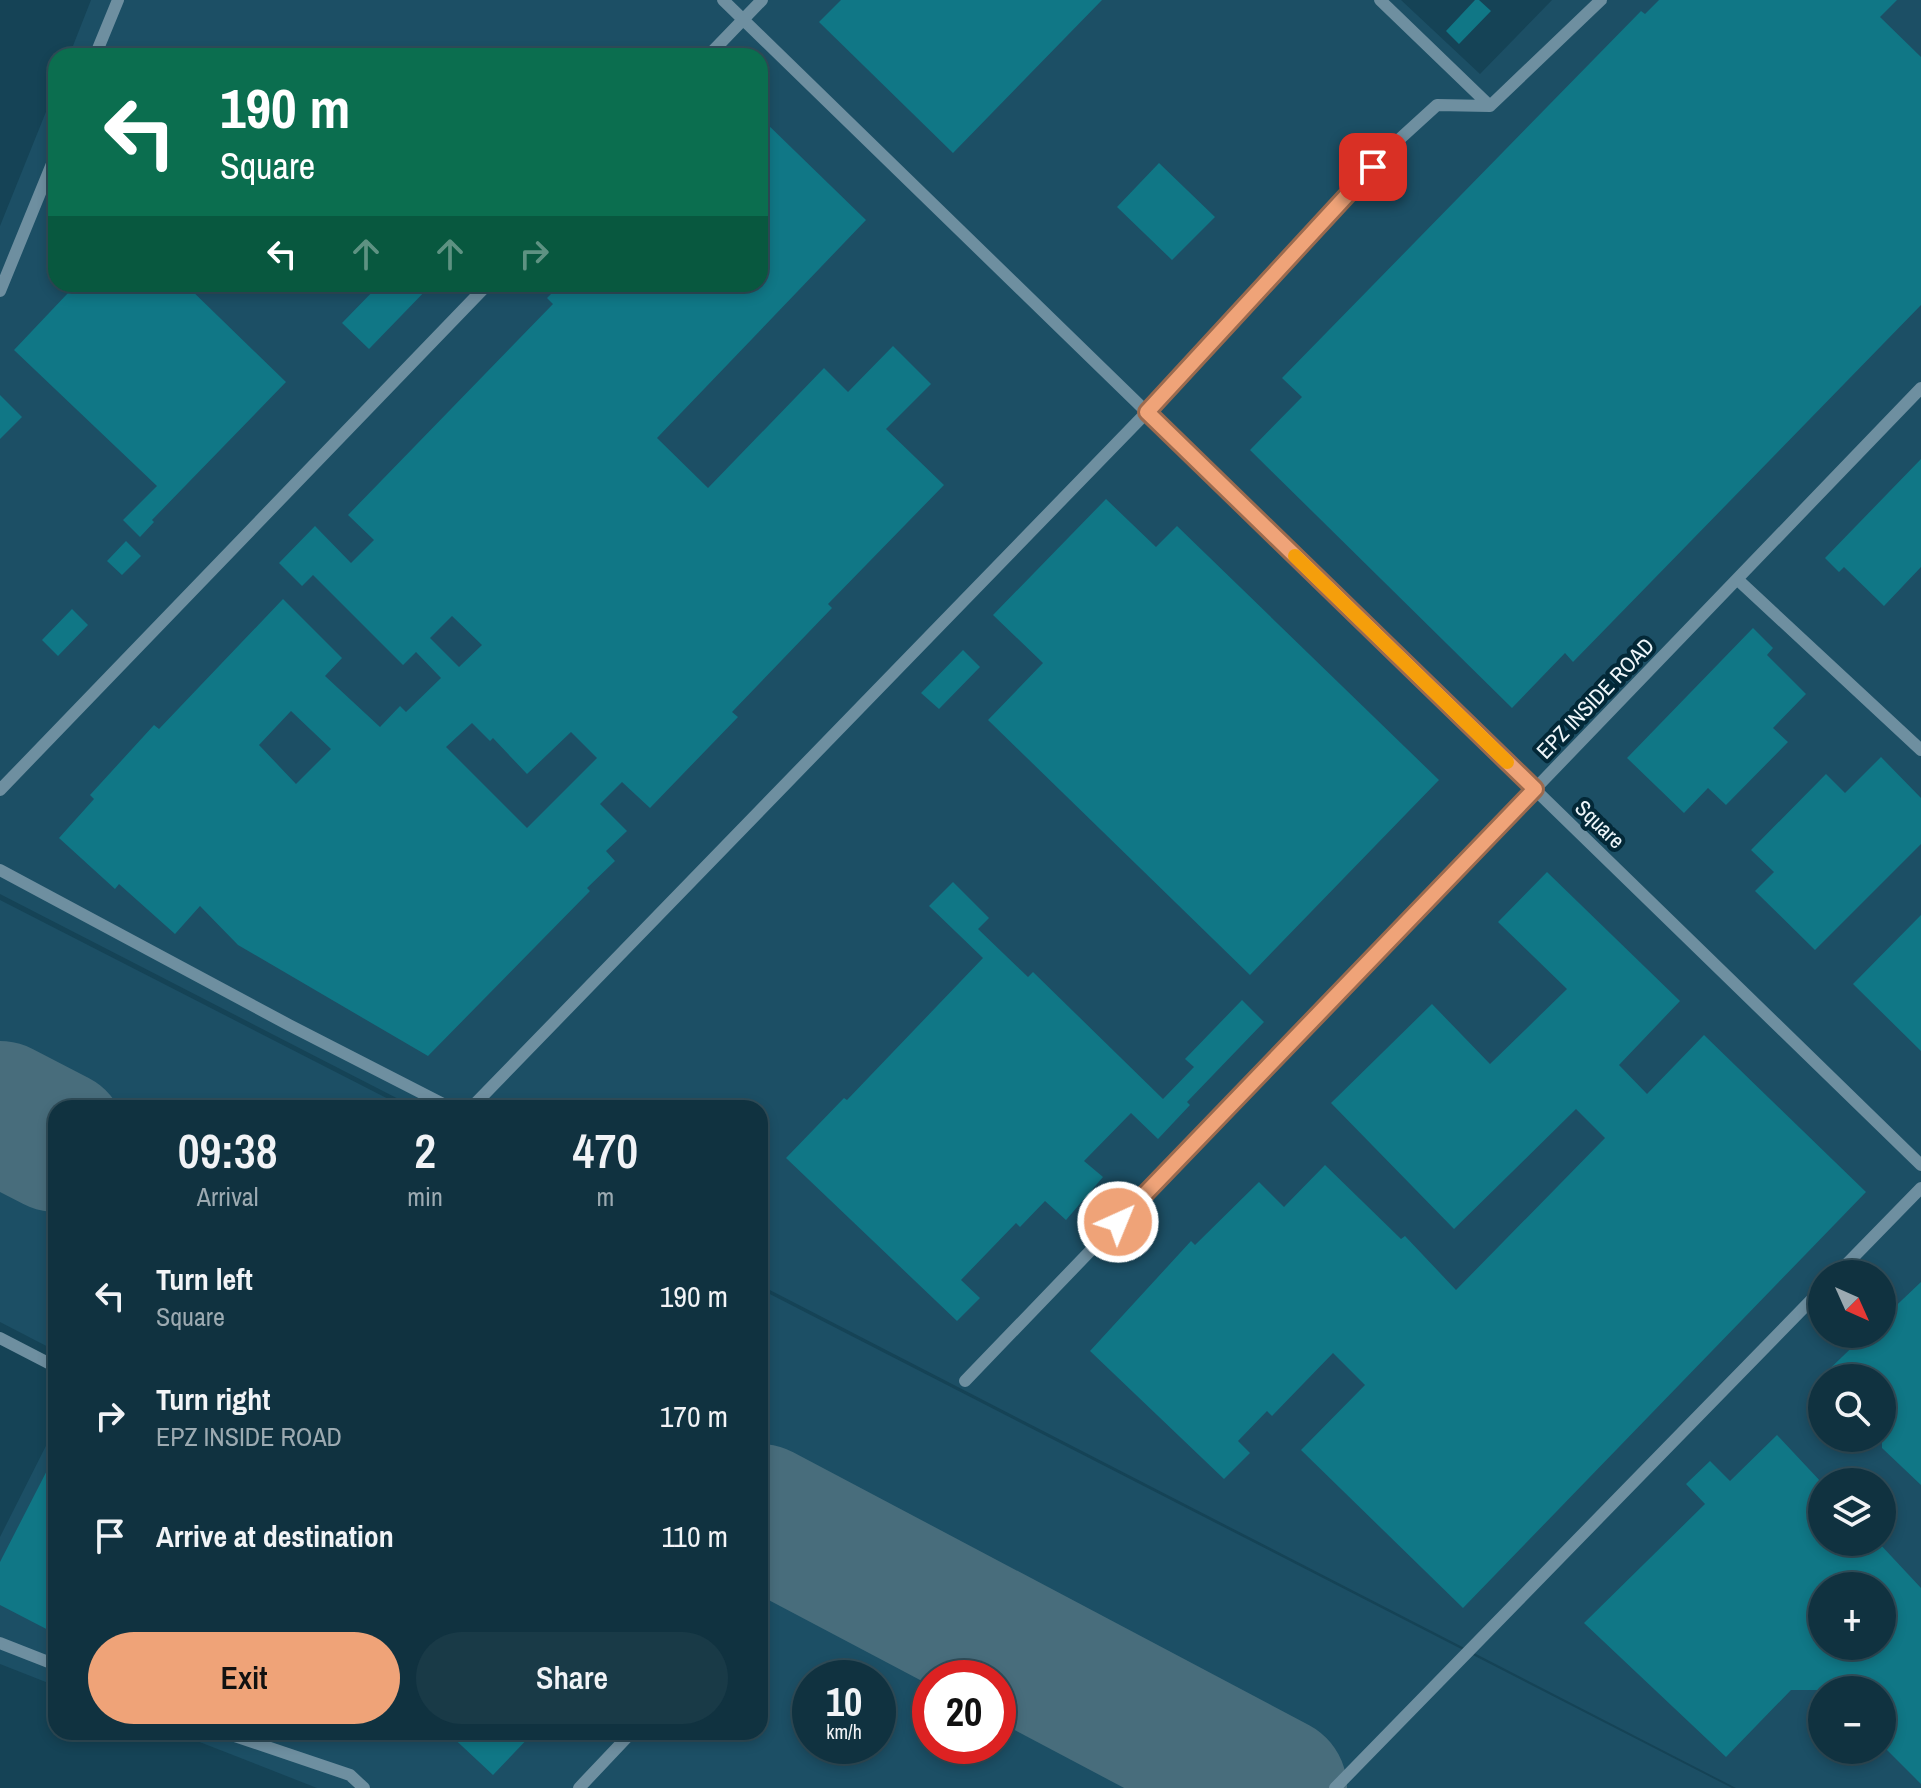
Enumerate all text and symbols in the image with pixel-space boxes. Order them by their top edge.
text: 190 m [220,70,350,145]
icon: left [88,80,192,184]
pin [1339,133,1407,201]
text: Square [220,142,315,190]
icon: arrive [1351,145,1395,189]
icon: left [260,232,304,276]
icon: ahead [344,232,388,276]
icon: ahead [428,232,472,276]
icon: right [512,232,556,276]
street label: EPZ INSIDE ROAD [1530,631,1660,765]
street label: Square [1569,793,1631,855]
text: 09:38 [178,1118,278,1183]
text: 2 [414,1118,436,1183]
text: 470 [573,1118,638,1183]
text: Arrival [197,1179,258,1214]
text: min [407,1179,443,1214]
text: m [597,1179,614,1214]
position arrow [1076,1180,1160,1264]
text: Turn left [156,1259,253,1299]
north arrow [1808,1260,1896,1348]
map controls [1808,1260,1896,1764]
icon: left [88,1274,132,1318]
text: 190 m [660,1276,728,1316]
text: Square [156,1299,225,1334]
button: search [1808,1364,1896,1452]
text: Turn right [156,1379,270,1419]
icon: right [88,1394,132,1438]
text: 170 m [660,1396,728,1436]
text: EPZ INSIDE ROAD [156,1419,342,1454]
button: layers [1808,1468,1896,1556]
icon: arrive [88,1514,132,1558]
text: Arrive at destination [156,1516,394,1556]
text: 110 m [661,1516,728,1556]
button: + [1808,1572,1896,1660]
button: Exit [88,1632,400,1724]
button: Share [416,1632,728,1724]
speed limit sign: 20 [912,1660,1016,1764]
text: 10 [826,1675,862,1728]
button: − [1808,1676,1896,1764]
text: km/h [826,1718,862,1745]

